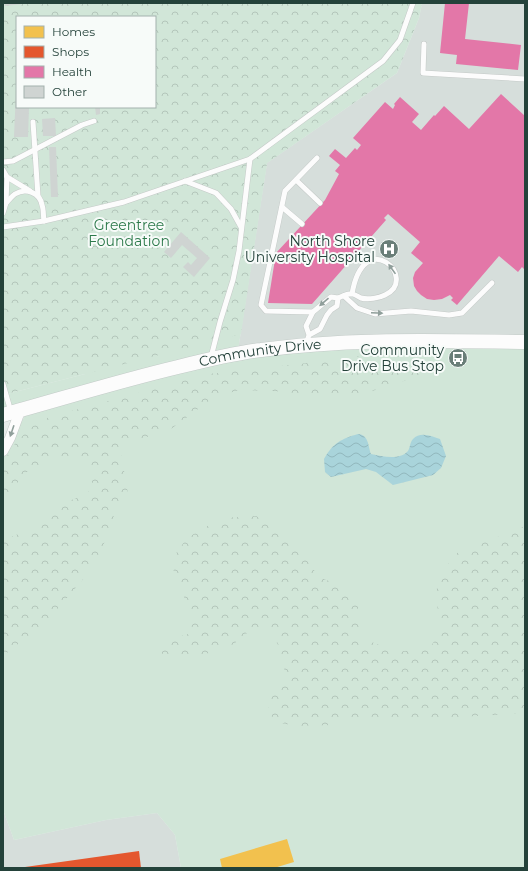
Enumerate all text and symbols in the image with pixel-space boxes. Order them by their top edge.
legend [16,16,156,108]
text: Homes [52,24,95,39]
text: Shops [52,44,89,59]
text: Health [52,64,92,79]
text: Other [52,84,87,99]
park label: Greentree Foundation [88,216,170,250]
place label: North Shore University Hospital [245,232,375,266]
hospital icon: North Shore University Hospital [378,238,400,260]
one-way arrow [388,264,396,274]
one-way arrow [319,298,329,307]
one-way arrow [371,309,383,316]
street label: Community Drive [197,335,322,371]
place label: Community Drive Bus Stop [341,341,444,375]
bus stop icon: Community Drive Bus Stop [447,347,469,369]
one-way arrow [9,426,15,438]

